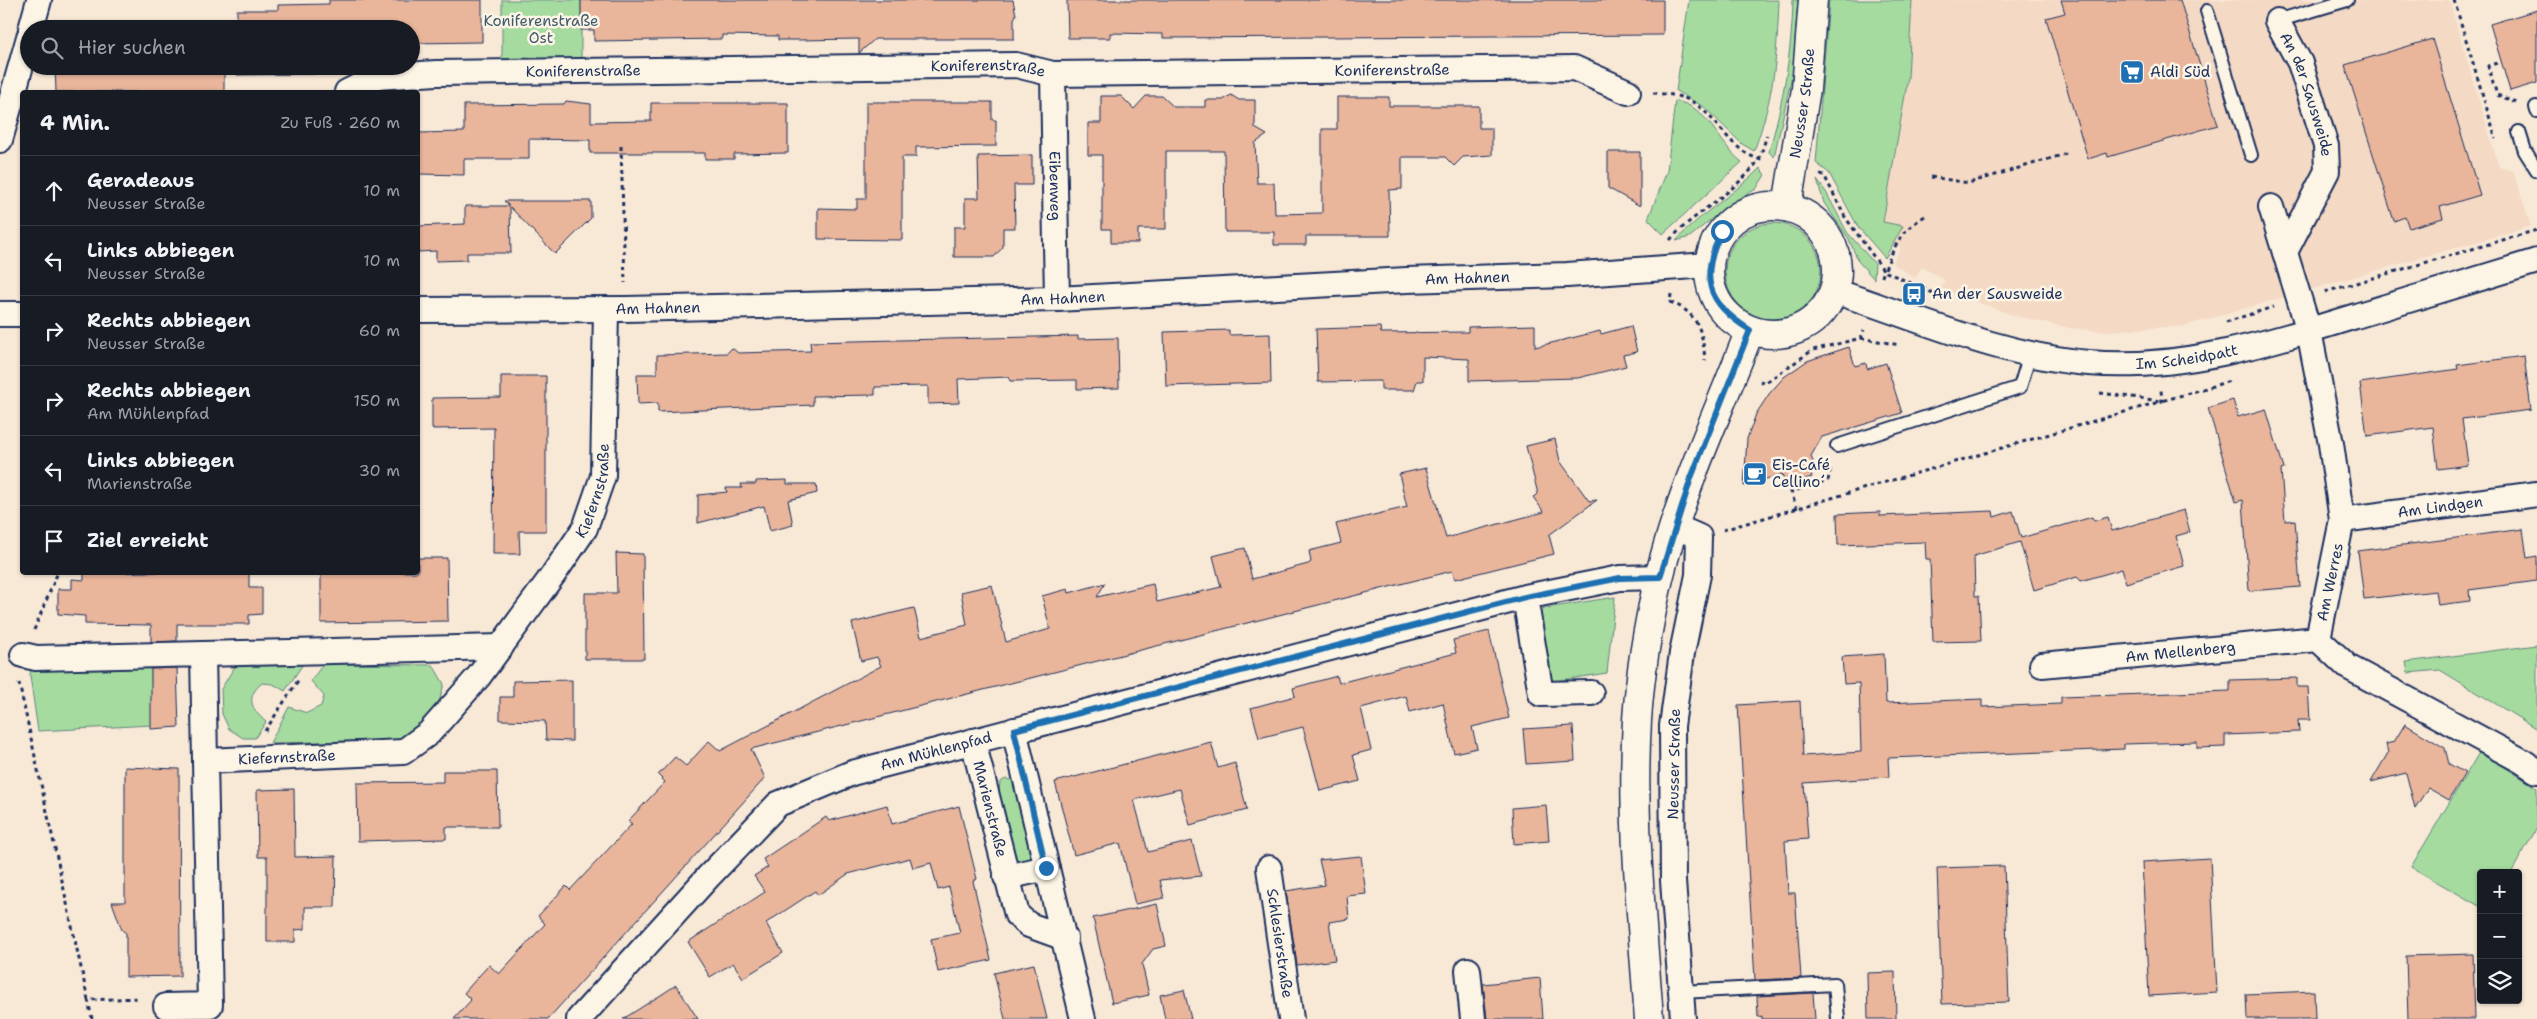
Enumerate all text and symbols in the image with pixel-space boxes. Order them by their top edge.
park label: Koniferenstraße Ost [483,11,599,48]
search box [20,20,420,75]
street label: An der Sausweide [2275,29,2336,157]
icon: search [38,34,66,62]
text: Hier suchen [78,35,186,60]
street label: Neusser Straße [1785,47,1819,160]
street label: Koniferenstraße [930,55,1047,82]
street label: Koniferenstraße [1334,59,1450,81]
supermarket icon: Aldi Süd [2119,59,2145,85]
street label: Koniferenstraße [526,60,641,82]
place label: Aldi Süd [2150,62,2211,82]
text: 4 Min. [40,109,110,137]
text: Zu Fuß · 260 m [281,112,400,133]
street label: Eibenweg [1044,151,1066,221]
text: Geradeaus [87,168,194,193]
icon: ahead [40,177,68,205]
text: 10 m [363,180,400,201]
text: Neusser Straße [87,193,206,214]
route start [1711,220,1734,243]
text: Links abbiegen [87,238,234,263]
icon: left [40,247,68,275]
text: 10 m [363,250,400,271]
text: Neusser Straße [87,263,206,284]
street label: Am Hahnen [1425,267,1510,289]
bus stop icon: An der Sausweide [1901,281,1927,307]
place label: An der Sausweide [1932,284,2063,304]
street label: Am Hahnen [1020,286,1106,310]
street label: Am Hahnen [616,297,701,319]
text: Rechts abbiegen [87,308,251,333]
icon: right [40,317,68,345]
text: 60 m [359,320,400,341]
text: Neusser Straße [87,333,206,354]
street label: Im Scheidpatt [2135,340,2240,374]
text: Rechts abbiegen [87,378,251,403]
icon: right [40,387,68,415]
text: 150 m [353,390,400,411]
text: Am Mühlenpfad [87,403,209,424]
street label: Kiefernstraße [571,443,614,542]
text: Links abbiegen [87,448,234,473]
place label: Eis-Café Cellino´ [1772,455,1830,492]
icon: left [40,457,68,485]
text: 30 m [359,460,400,481]
cafe icon: Eis-Café Cellino´ [1742,461,1768,487]
text: Marienstraße [87,473,192,494]
street label: Am Lindgen [2396,491,2484,523]
icon: arrive [40,527,68,555]
text: Ziel erreicht [87,528,208,553]
street label: Am Werres [2312,541,2348,623]
street label: Am Mellenberg [2124,637,2236,667]
street label: Neusser Straße [1663,708,1685,820]
street label: Am Mühlenpfad [878,727,994,775]
street label: Kiefernstraße [237,745,336,769]
street label: Marienstraße [968,758,1012,859]
route end [1035,857,1058,880]
map controls [2477,869,2522,1004]
button: + [2477,869,2522,914]
street label: Schlesierstraße [1262,887,1298,999]
button: − [2477,914,2522,959]
button: layers [2477,959,2522,1004]

